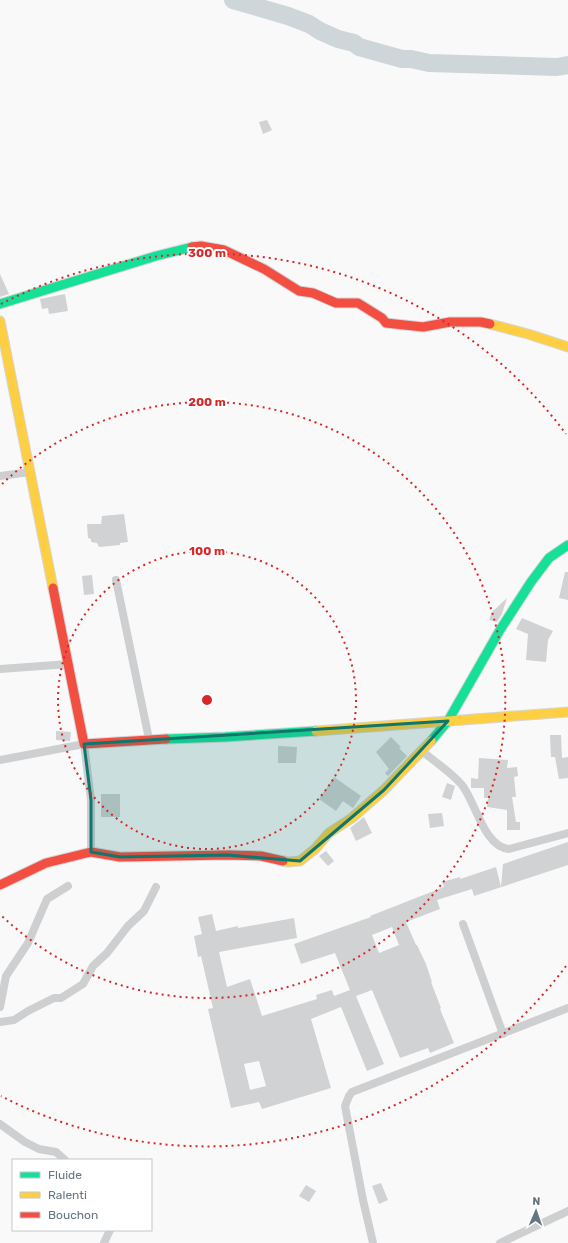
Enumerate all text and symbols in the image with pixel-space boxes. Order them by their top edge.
text: 300 m [188,246,226,260]
text: 200 m [188,395,226,409]
text: 100 m [189,544,225,558]
centre of rings [200,693,214,707]
legend [12,1159,152,1231]
text: Fluide [48,1168,82,1182]
text: Ralenti [48,1188,87,1202]
north arrow [516,1191,556,1231]
text: N [532,1195,541,1208]
text: Bouchon [48,1208,98,1222]

